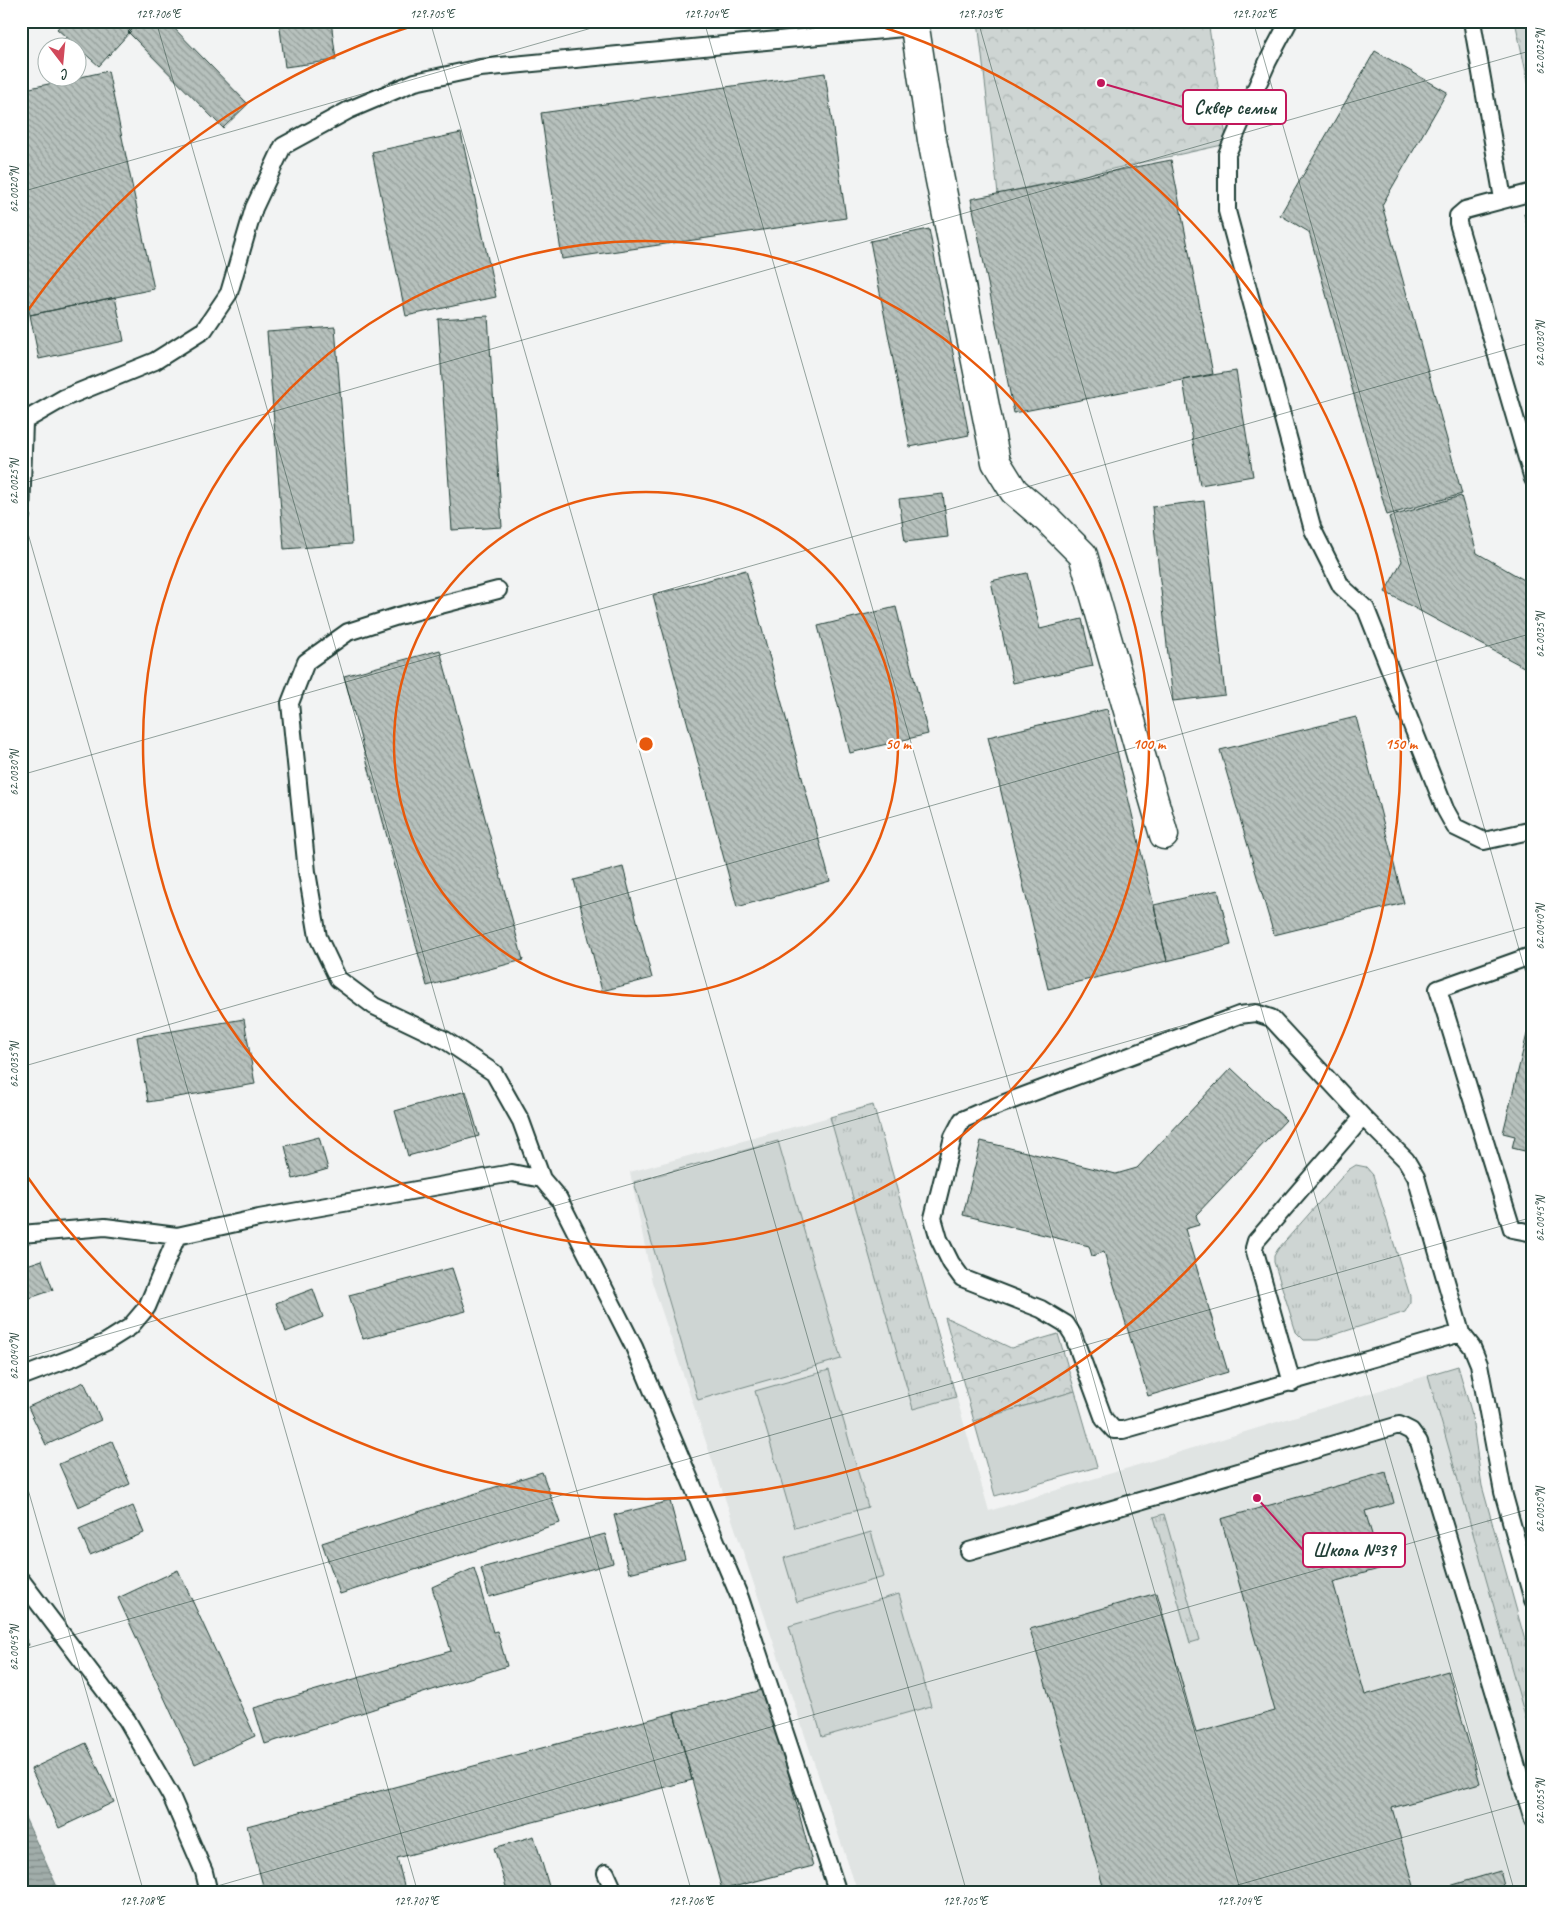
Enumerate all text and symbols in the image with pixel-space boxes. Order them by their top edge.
text: 129.706°E [136,6,182,22]
text: 129.705°E [410,6,456,22]
text: 129.704°E [684,6,730,22]
text: 129.703°E [958,6,1004,22]
text: 129.702°E [1232,6,1278,22]
text: 62.0025°N [1532,28,1548,75]
north arrow [38,38,88,88]
text: С [58,65,71,84]
callout: Сквер семьи [1183,90,1286,124]
text: Сквер семьи [1194,96,1277,120]
text: 62.0020°N [6,166,22,213]
text: 62.0030°N [1532,320,1548,367]
text: 62.0025°N [6,458,22,505]
text: 62.0035°N [1532,611,1548,658]
centre of rings [637,735,655,753]
text: 50 m [885,735,912,754]
text: 100 m [1133,735,1167,754]
text: 150 m [1385,735,1419,754]
text: 62.0030°N [6,749,22,796]
text: 62.0040°N [1532,903,1548,950]
text: 62.0035°N [6,1041,22,1088]
text: 62.0045°N [1532,1195,1548,1242]
text: 62.0040°N [6,1333,22,1380]
text: 62.0050°N [1532,1486,1548,1533]
callout: Школа №39 [1303,1533,1405,1567]
text: Школа №39 [1313,1538,1398,1562]
text: 62.0045°N [6,1624,22,1671]
text: 62.0055°N [1532,1778,1548,1825]
text: 129.708°E [120,1893,166,1909]
text: 129.707°E [394,1893,440,1909]
text: 129.706°E [669,1893,715,1909]
text: 129.705°E [943,1893,989,1909]
text: 129.704°E [1217,1893,1263,1909]

